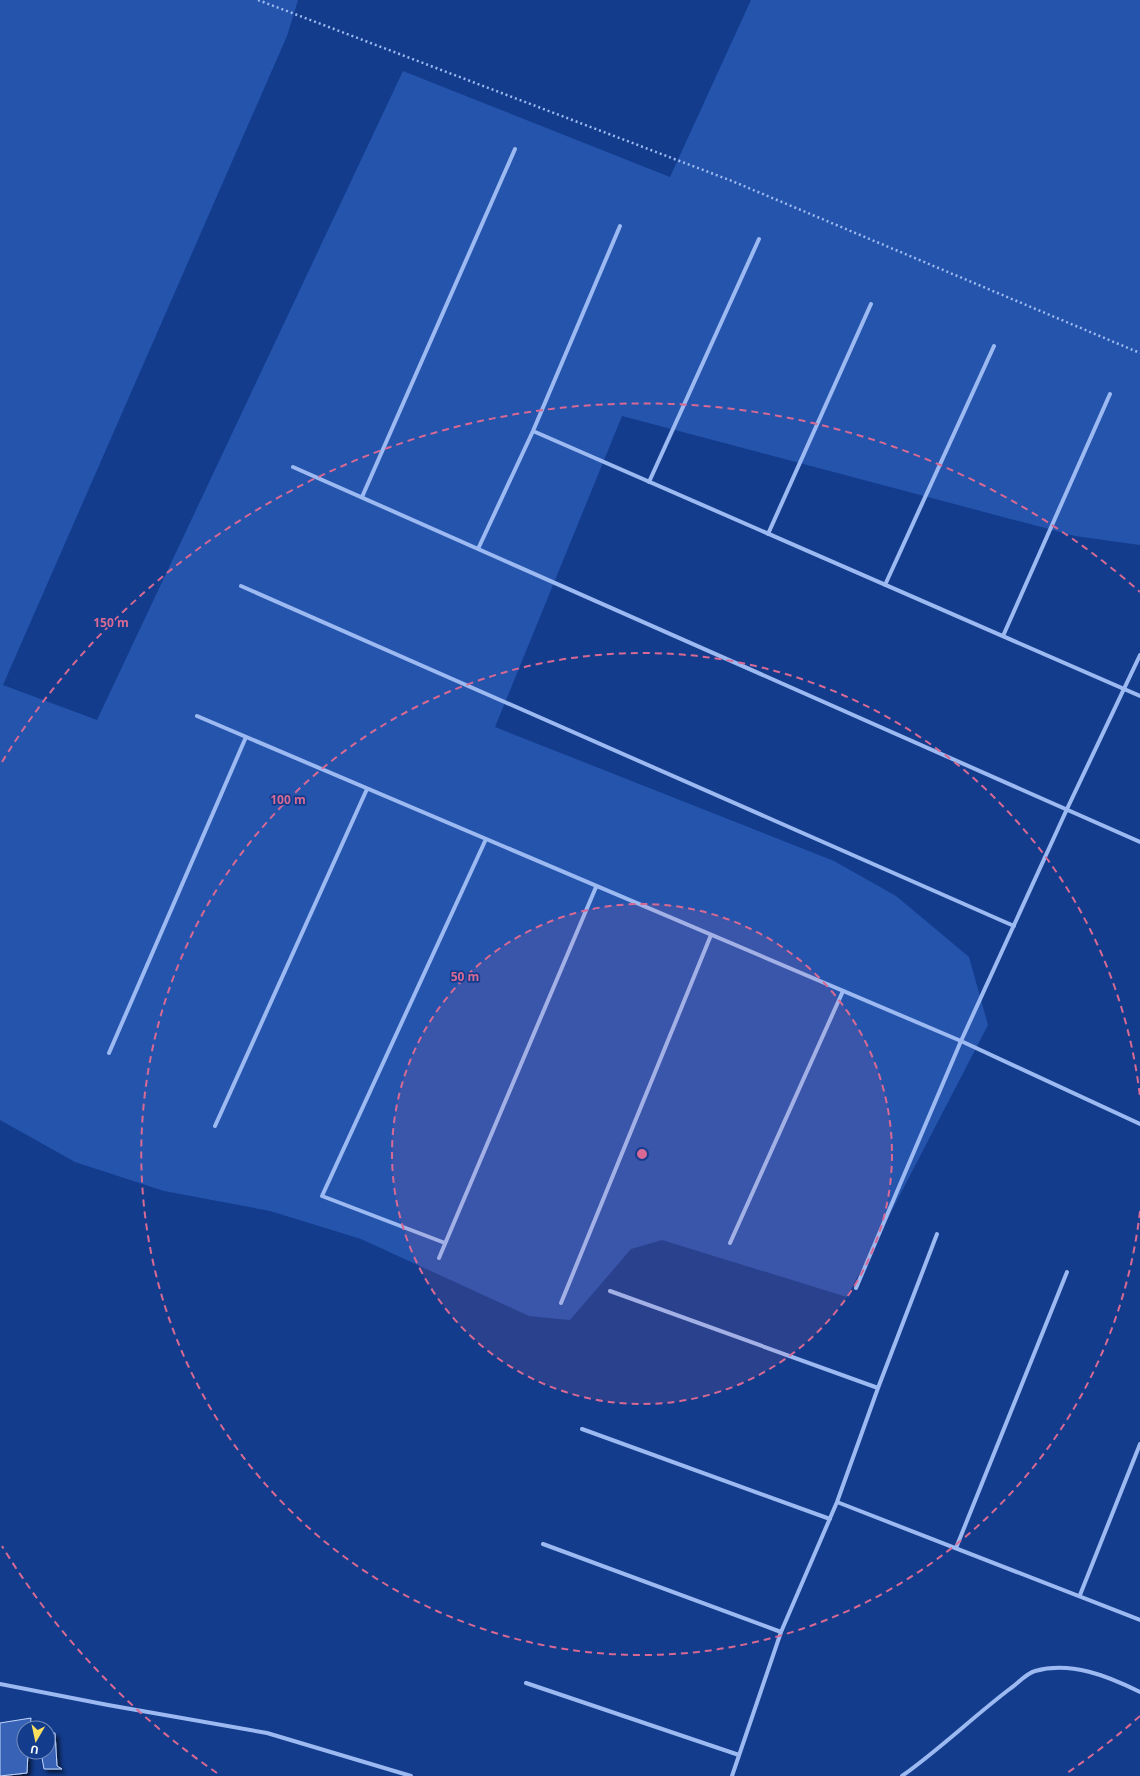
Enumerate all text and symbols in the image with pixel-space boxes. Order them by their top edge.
text: 150 m [93,614,129,631]
text: 100 m [270,791,306,808]
text: 50 m [451,968,479,985]
centre of rings [635,1147,649,1161]
north arrow [16,1720,56,1760]
text: U [29,1742,40,1758]

